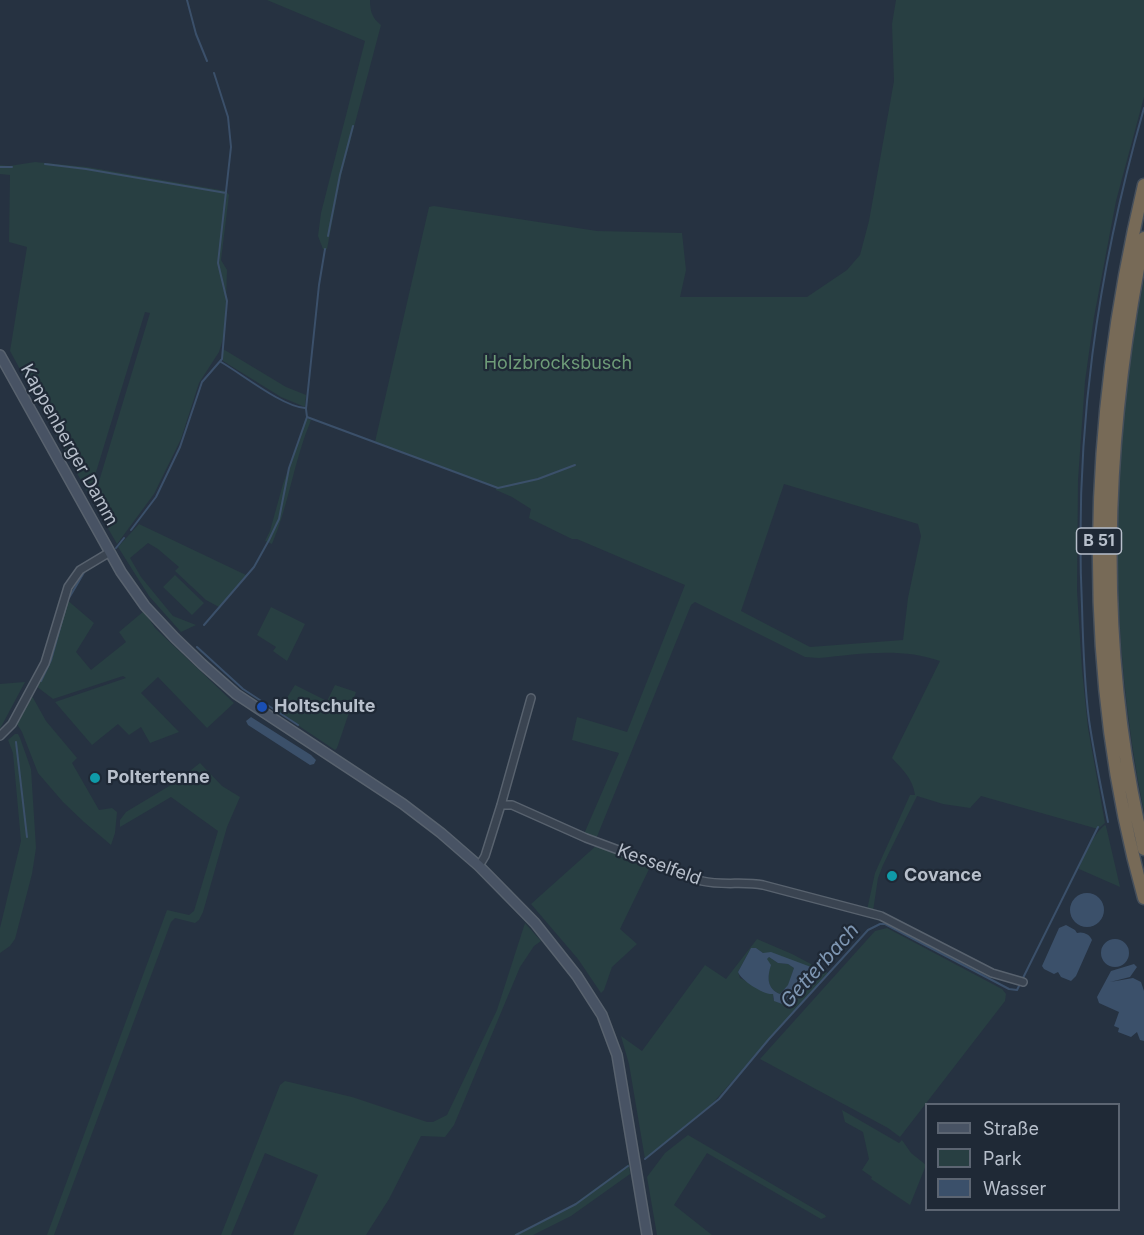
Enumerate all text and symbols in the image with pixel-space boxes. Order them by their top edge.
park label: Holzbrocksbusch [484,353,632,375]
street label: Kappenberger Damm [16,360,122,530]
road number: B 51 [1076,528,1122,554]
place label: Holtschulte [274,696,375,718]
marker: Holtschulte [255,700,269,714]
place label: Poltertenne [107,767,210,789]
marker: Poltertenne [88,771,102,785]
street label: Kesselfeld [614,840,704,890]
place label: Covance [904,865,982,887]
marker: Covance [885,869,899,883]
water label: Getterbach [776,919,864,1013]
legend [925,1103,1120,1211]
text: Straße [983,1118,1039,1139]
text: Park [983,1148,1022,1169]
text: Wasser [983,1178,1046,1199]

